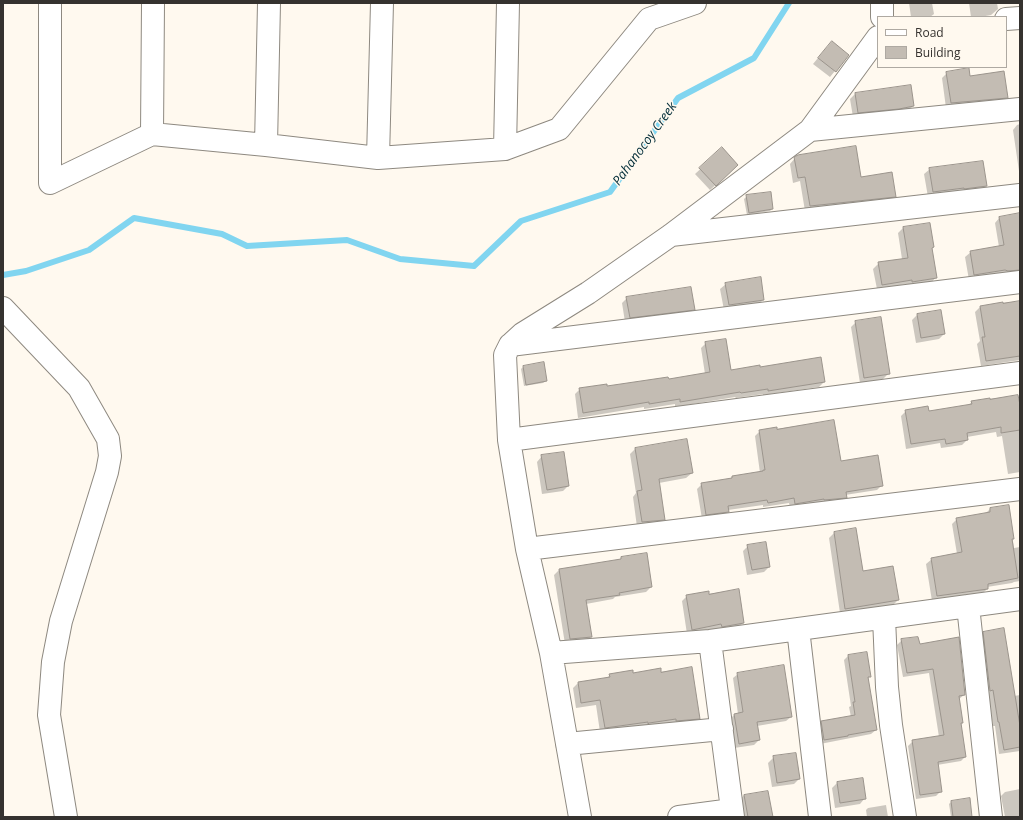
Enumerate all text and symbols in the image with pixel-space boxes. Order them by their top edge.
legend [877,16,1007,68]
text: Road [915,24,944,41]
text: Building [915,44,960,61]
water label: Pahanocoy Creek [610,99,680,189]

